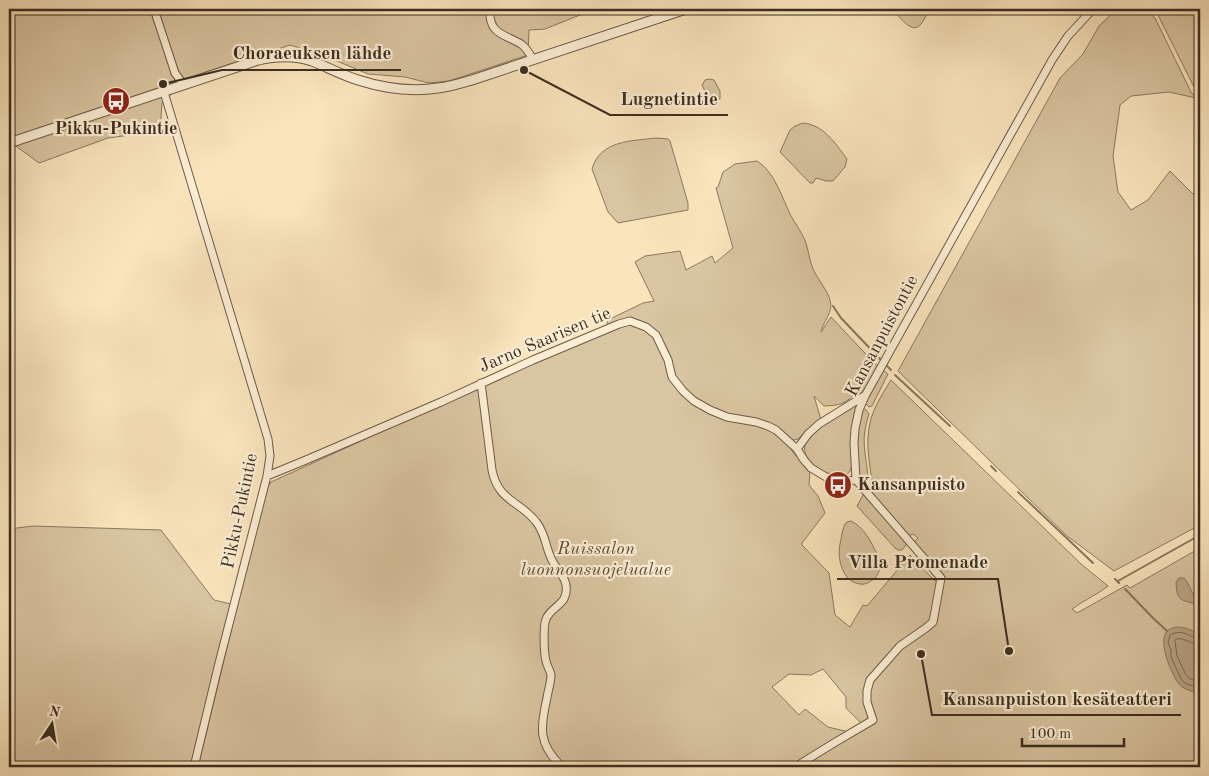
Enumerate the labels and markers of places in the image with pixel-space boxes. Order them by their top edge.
callout: Choraeuksen lähde [222,36,401,70]
callout: Lugnetintie [610,81,728,115]
bus stop icon: Pikku-Pukintie [101,86,131,116]
place label: Pikku-Pukintie [54,120,178,138]
bus stop icon: Kansanpuisto [823,470,853,500]
place label: Kansanpuisto [857,476,965,494]
callout: Villa Promenade [837,545,998,579]
callout: Kansanpuiston kesäteatteri [932,681,1181,715]

